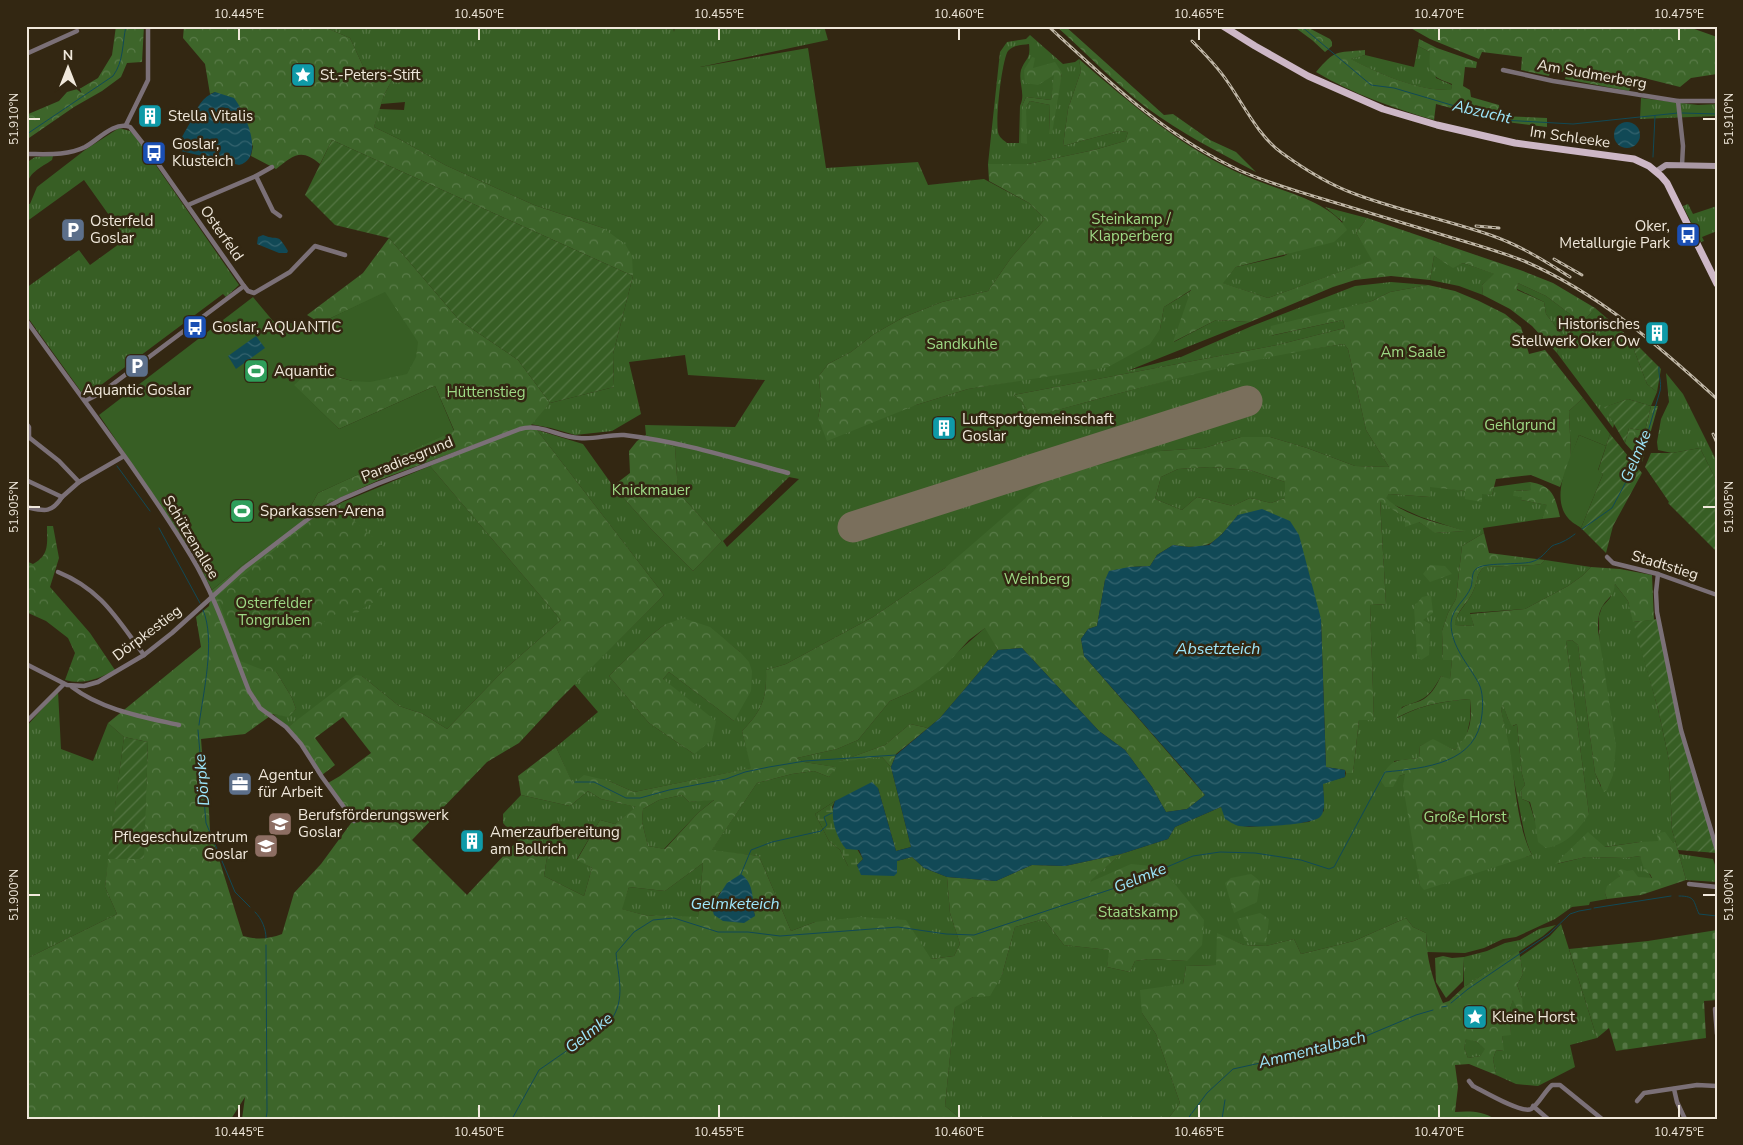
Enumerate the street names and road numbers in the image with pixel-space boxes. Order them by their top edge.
street label: Am Sudmerberg [1536,55,1648,93]
street label: Im Schleeke [1529,121,1611,153]
street label: Osterfeld [196,201,248,265]
street label: Paradiesgrund [358,431,456,487]
street label: Schützenallee [158,491,224,583]
street label: Stadtstieg [1629,545,1701,585]
street label: Dörpkestieg [108,600,186,666]

